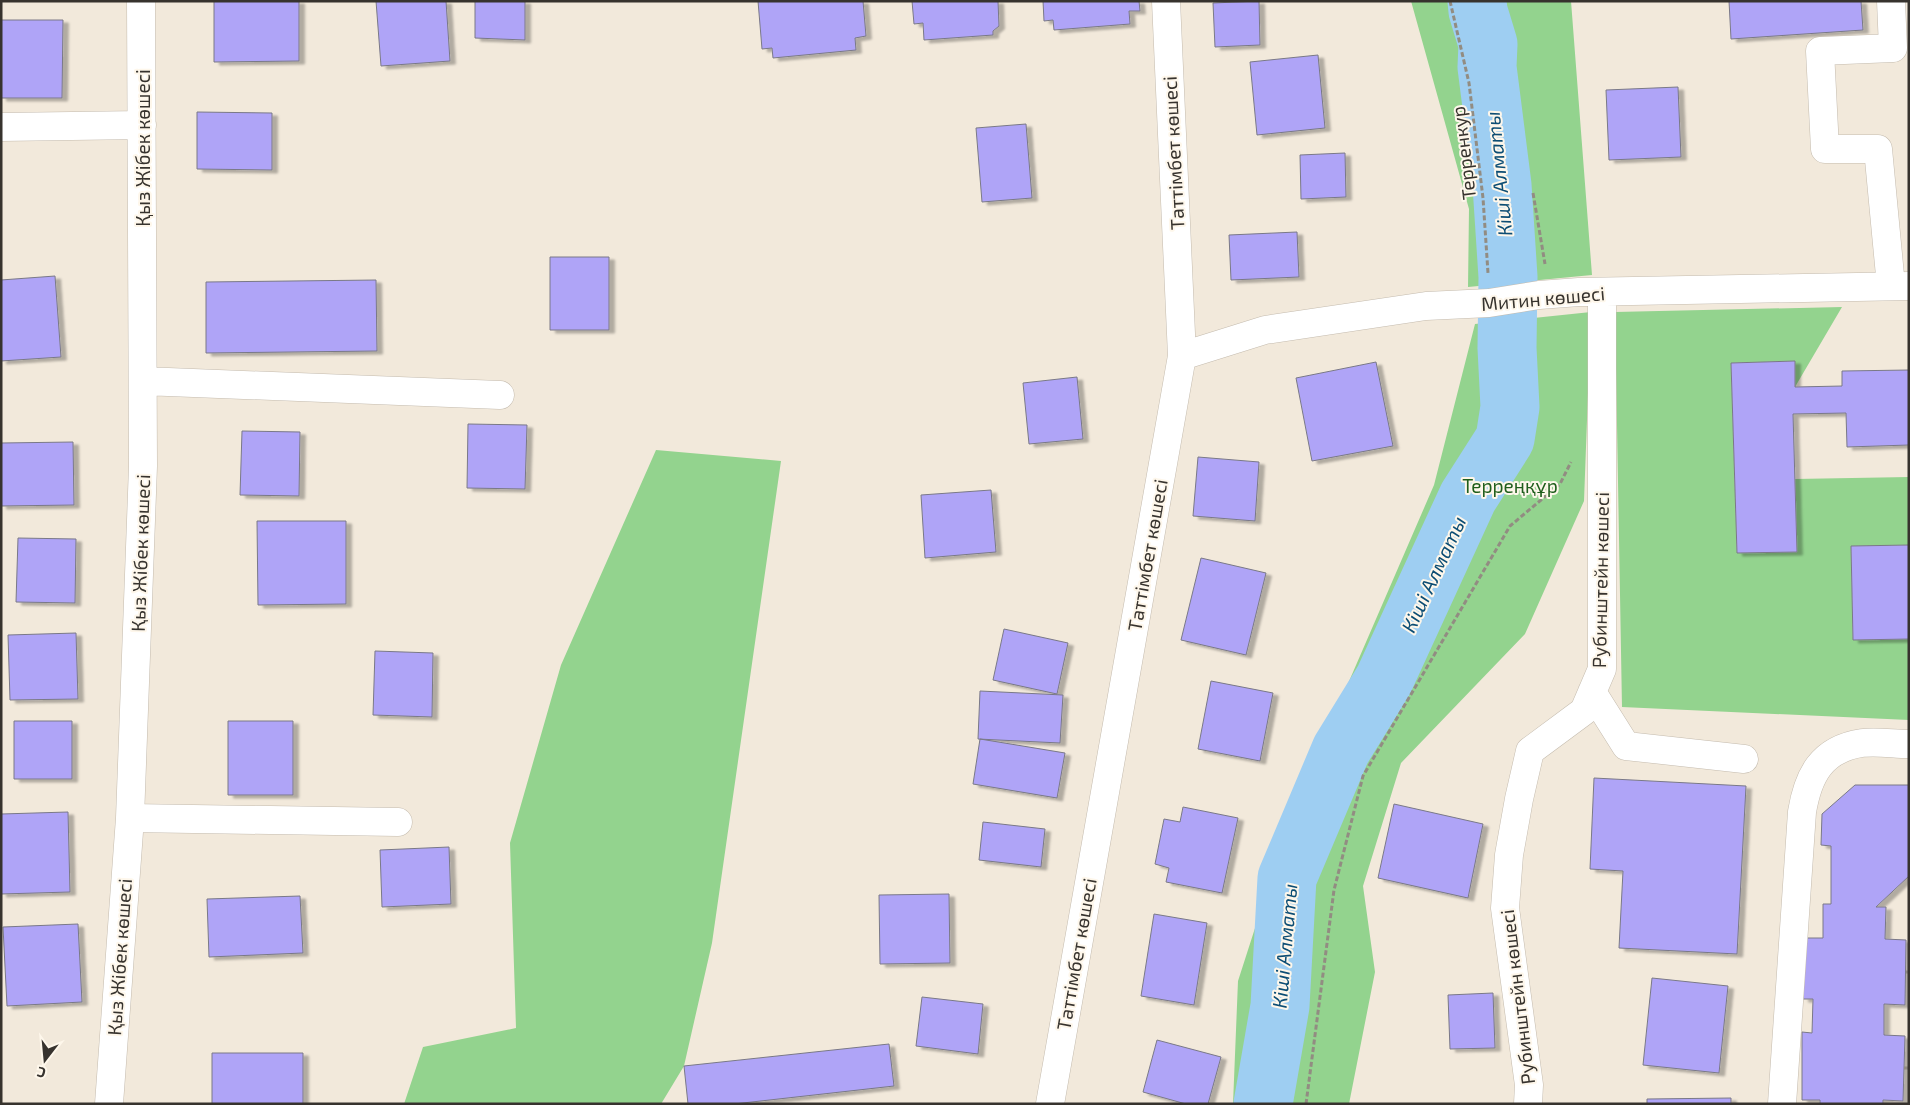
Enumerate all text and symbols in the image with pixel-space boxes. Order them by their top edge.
street label: Қыз Жібек көшесі [131,69,154,227]
street label: Таттімбет көшесі [1157,75,1189,231]
street label: Терренкур [1446,105,1481,201]
water label: Кіші Алматы [1480,110,1516,238]
street label: Митин көшесі [1480,281,1606,315]
street label: Қыз Жібек көшесі [126,474,154,632]
park label: Терреңқұр [1462,474,1558,497]
street label: Таттімбет көшесі [1122,477,1172,633]
street label: Рубинштейн көшесі [1587,492,1614,668]
water label: Кіші Алматы [1396,512,1470,636]
street label: Таттімбет көшесі [1051,876,1101,1032]
street label: Қыз Жібек көшесі [102,878,136,1036]
water label: Кіші Алматы [1267,883,1301,1009]
street label: Рубинштейн көшесі [1495,908,1540,1086]
north arrow [20,1035,70,1085]
text: С [35,1064,48,1082]

